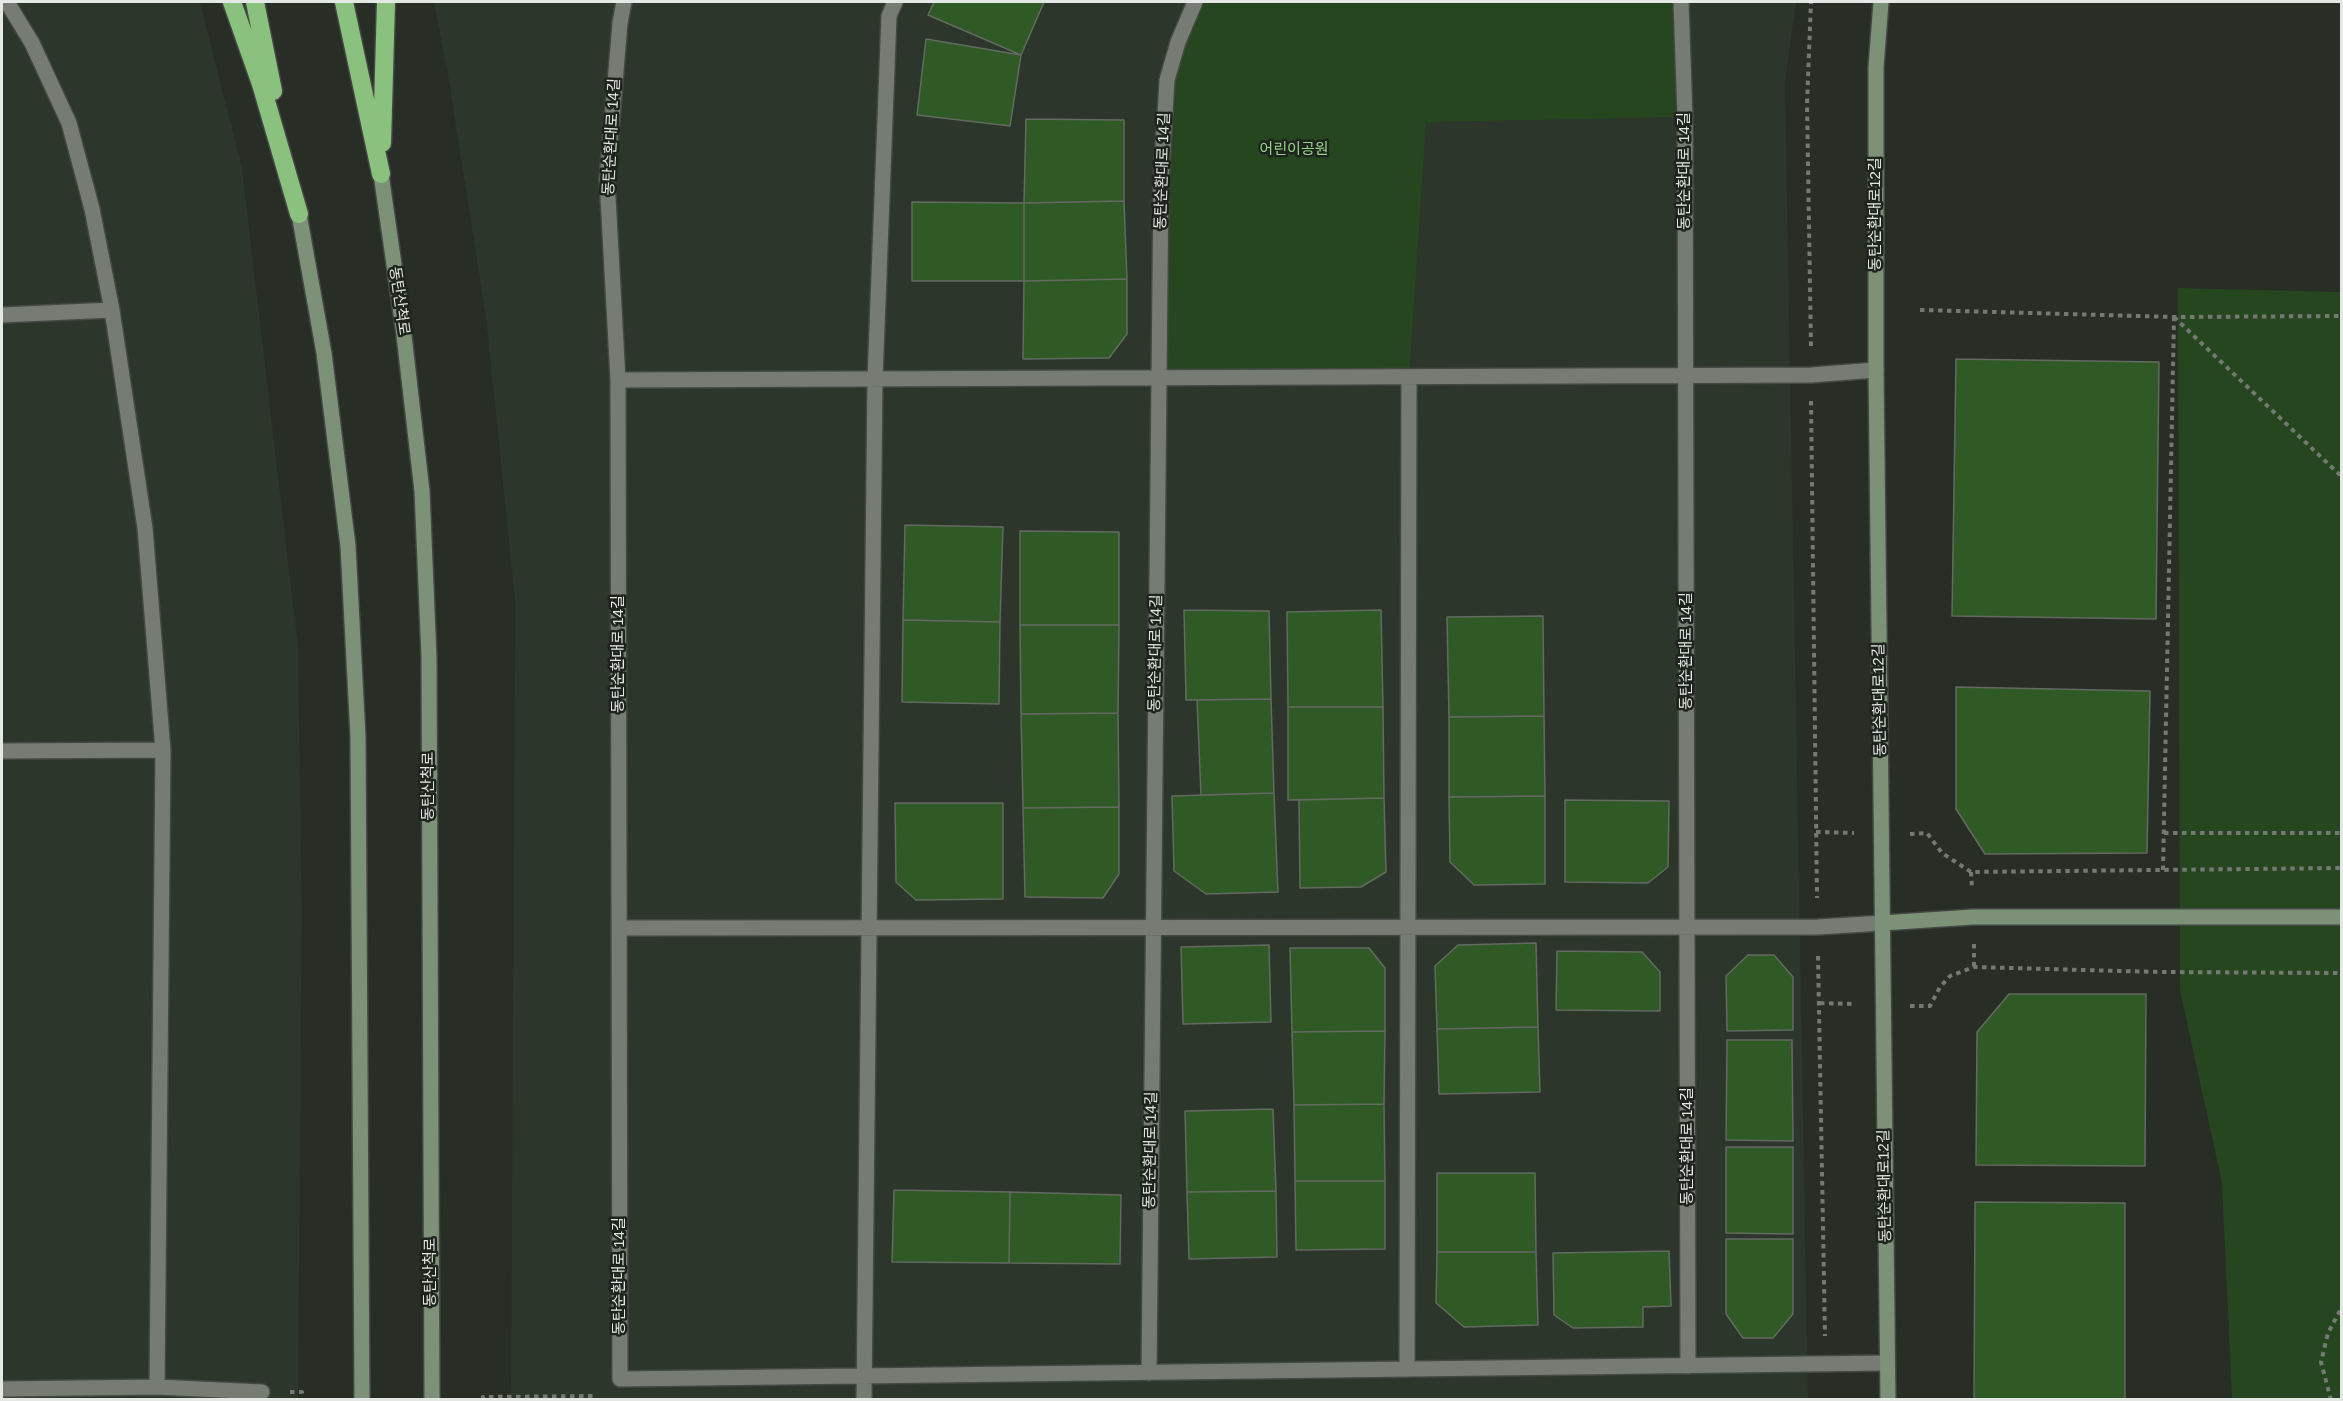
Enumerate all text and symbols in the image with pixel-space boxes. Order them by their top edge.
street label: 동탄순환대로 14길 [600,78,624,196]
street label: 동탄순환대로 14길 [1152,112,1174,230]
street label: 동탄순환대로 14길 [1676,112,1694,230]
park label: 어린이공원 [1260,141,1328,159]
street label: 동탄순환대로12길 [1867,157,1885,271]
street label: 동탄산척로 [385,266,413,336]
street label: 동탄순환대로 14길 [1678,592,1696,710]
street label: 동탄순환대로 14길 [1146,594,1166,712]
street label: 동탄순환대로 14길 [610,595,628,713]
street label: 동탄순환대로12길 [1870,643,1890,757]
street label: 동탄산척로 [420,752,438,820]
street label: 동탄순환대로 14길 [1679,1087,1697,1205]
street label: 동탄순환대로 14길 [1141,1091,1161,1209]
street label: 동탄순환대로12길 [1875,1129,1895,1243]
street label: 동탄순환대로 14길 [611,1217,629,1335]
street label: 동탄산척로 [422,1238,440,1306]

